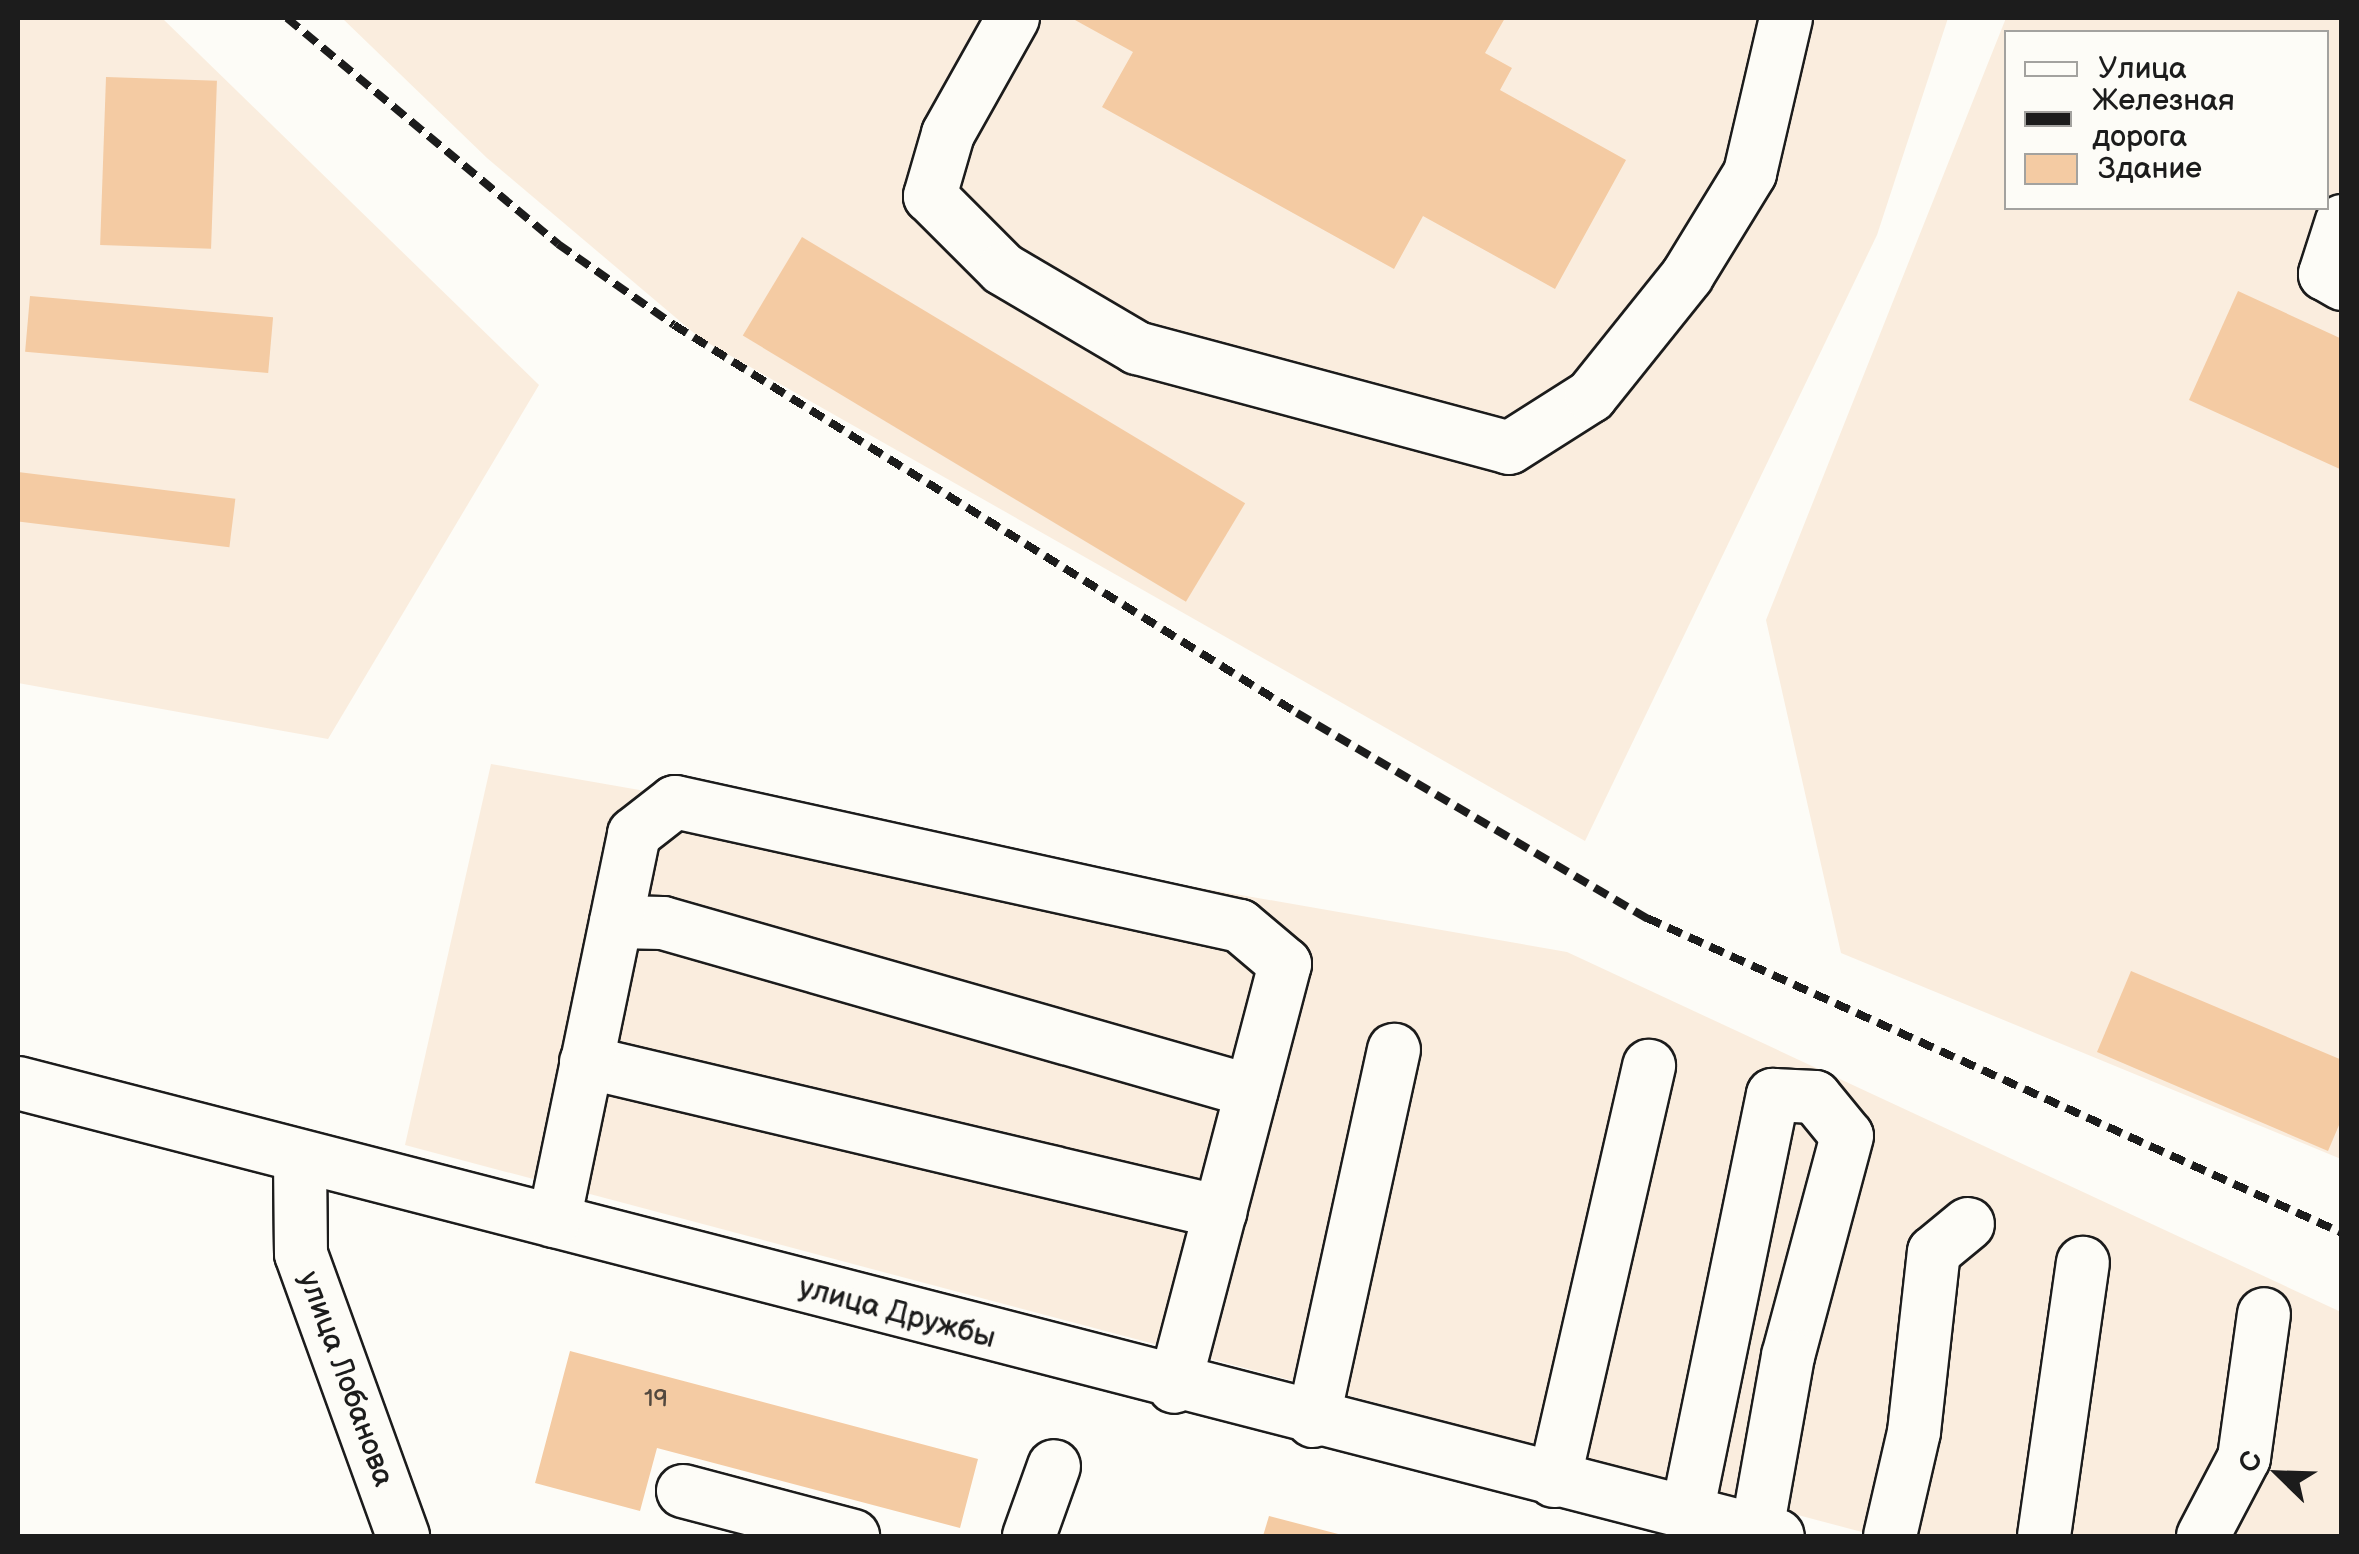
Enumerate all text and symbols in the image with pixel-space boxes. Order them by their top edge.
legend [2004,30,2329,210]
text: Улица [2098,51,2187,87]
text: Железная дорога [2092,83,2235,155]
text: Здание [2098,151,2202,187]
street label: улица Лобанова [290,1267,402,1491]
street label: улица Дружбы [795,1269,999,1357]
house number: 19 [644,1384,668,1414]
north arrow [2229,1424,2329,1524]
text: С [2232,1447,2270,1477]

